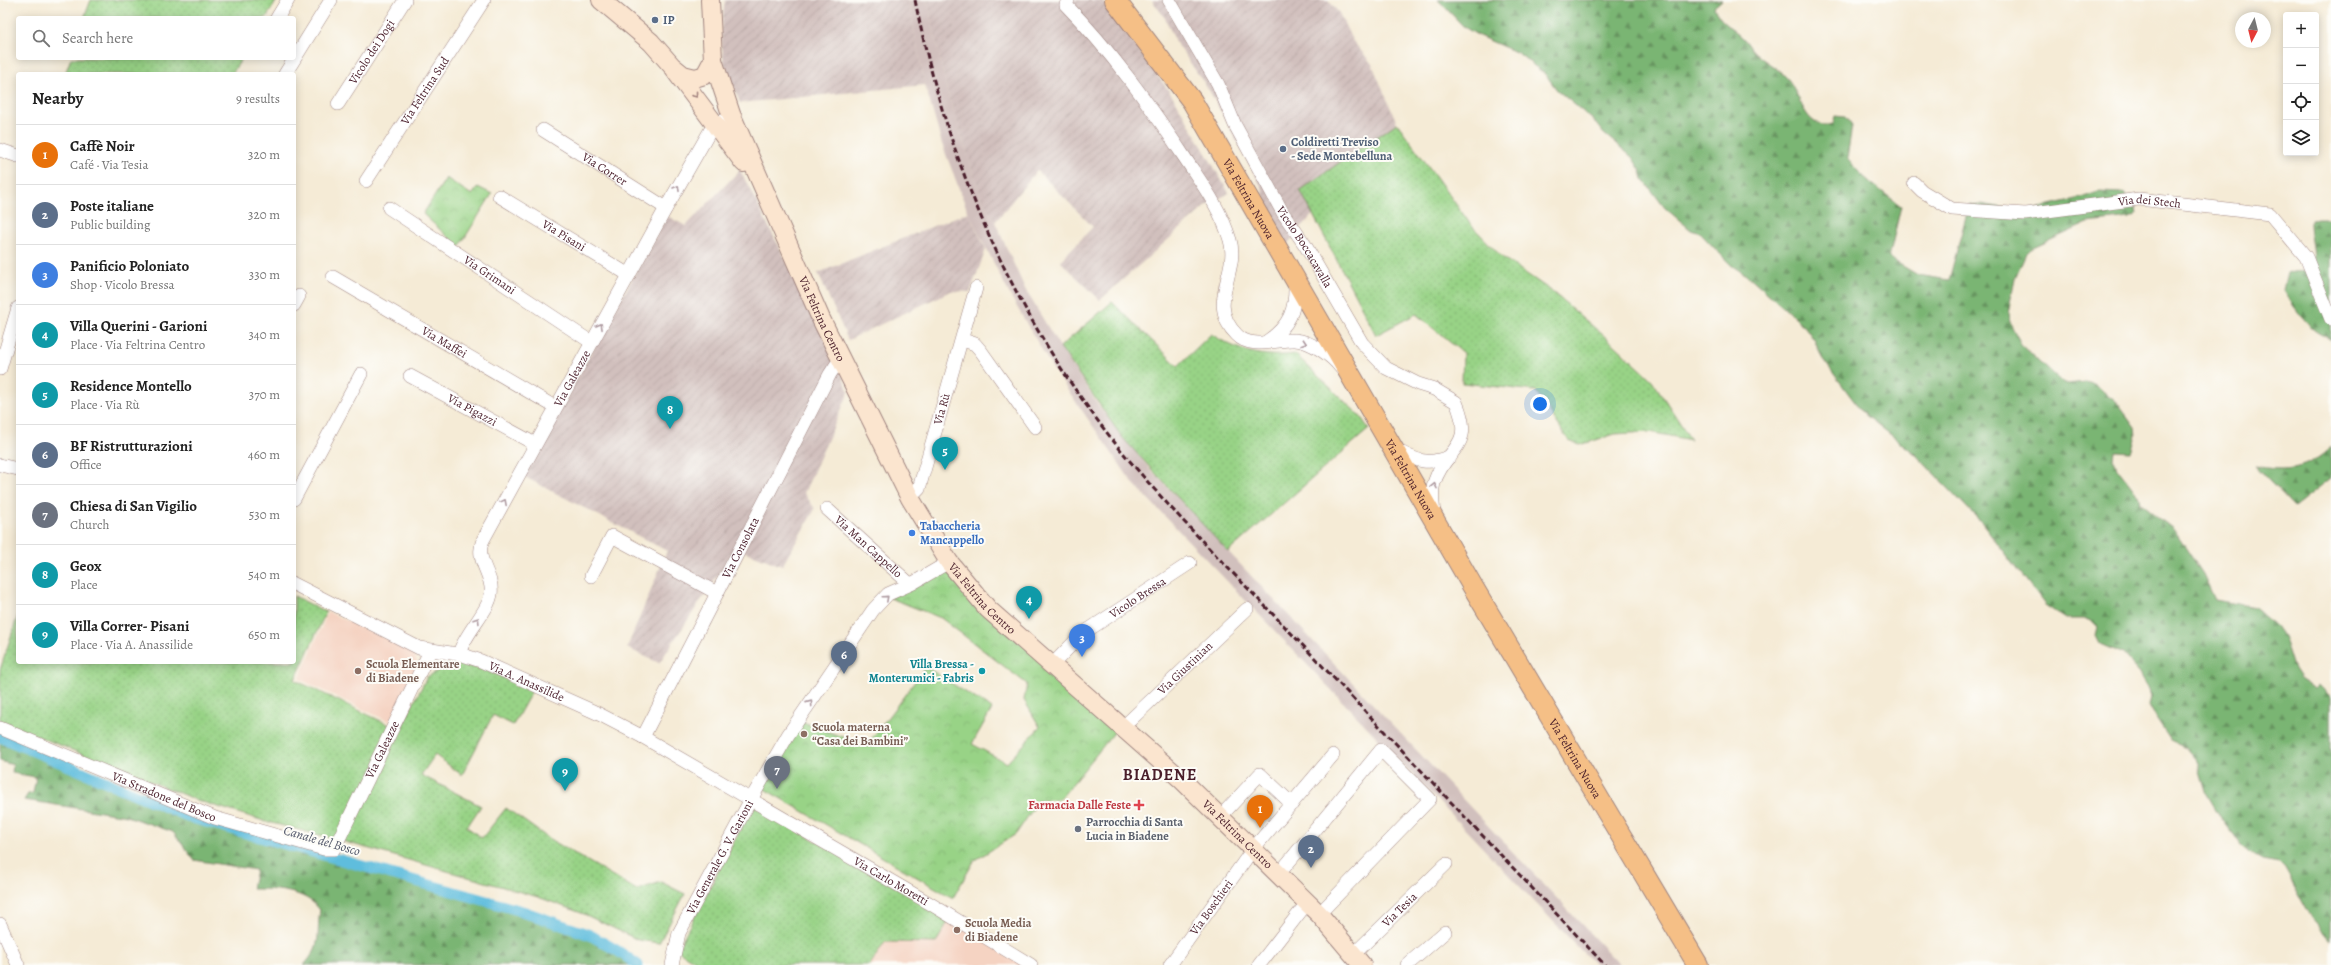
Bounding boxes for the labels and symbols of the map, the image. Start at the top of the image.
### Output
place label: IP [663,12,674,28]
north arrow [2235,12,2271,48]
marker: IP [650,15,660,25]
street label: Vicolo dei Dogi [344,16,398,88]
street label: Via Feltrina Sud [396,53,453,128]
one-way arrow [690,91,697,98]
place label: Coldiretti Treviso - Sede Montebelluna [1291,134,1393,164]
marker: Coldiretti Treviso - Sede Montebelluna [1278,144,1288,154]
street label: Via Correr [578,148,631,190]
street label: Via Feltrina Nuova [1219,155,1278,242]
one-way arrow [673,185,680,192]
street label: Via dei Stech [2116,191,2182,212]
street label: Vicolo Boccacavalla [1272,202,1336,291]
street label: Via Pisani [538,216,589,255]
street label: Via Grimani [460,251,519,298]
street label: Via Feltrina Centro [795,273,849,364]
street label: Via Maffei [418,322,470,362]
one-way arrow [595,323,603,330]
one-way arrow [1301,338,1308,347]
street label: Via Galeazze [550,347,594,410]
street label: Via Pigazzi [444,390,500,430]
street label: Via Rù [929,391,954,427]
your location [1530,394,1550,414]
pin: 8 [657,396,683,429]
street label: Via Feltrina Nuova [1381,435,1440,523]
pin: 5 [932,437,958,470]
one-way arrow [1430,483,1438,489]
one-way arrow [499,498,507,506]
street label: Via Man Cappello [831,511,906,581]
street label: Via Consolata [718,514,763,582]
place label: Tabaccheria Mancappello [920,518,984,548]
marker: Tabaccheria Mancappello [907,528,917,538]
street label: Via Feltrina Centro [944,559,1019,638]
street label: Vicolo Bressa [1105,573,1169,622]
pin: 4 [1016,586,1042,619]
one-way arrow [881,595,888,602]
one-way arrow [472,617,480,624]
pin: 3 [1069,624,1095,657]
street label: Via Giustinian [1153,638,1216,699]
pin: 6 [831,641,857,674]
place label: Scuola Elementare di Biadene [366,656,460,686]
place label: Villa Bressa - Monterumici - Fabris [869,656,974,686]
street label: Via A. Anassilide [485,657,567,705]
marker: Scuola Elementare di Biadene [353,666,363,676]
marker: Villa Bressa - Monterumici - Fabris [977,666,987,676]
one-way arrow [805,700,813,707]
street label: Via Feltrina Nuova [1545,715,1605,802]
street label: Via Galeazze [361,718,403,782]
place label: Scuola materna “Casa dei Bambini” [812,719,909,749]
marker: Scuola materna “Casa dei Bambini” [799,729,809,739]
pin: 7 [764,756,790,789]
pin: 9 [552,758,578,791]
district label: BIADENE [1123,764,1197,786]
street label: Via Stradone del Bosco [109,767,219,826]
pin: 1 [1247,795,1273,828]
street label: Via Feltrina Centro [1198,796,1276,872]
street label: Via Generale G. V. Garioni [682,797,757,918]
place label: Farmacia Dalle Feste [1028,797,1131,813]
marker: Farmacia Dalle Feste [1134,800,1144,810]
place label: Parrocchia di Santa Lucia in Biadene [1086,814,1183,844]
water label: Canale del Bosco [282,821,362,860]
marker: Parrocchia di Santa Lucia in Biadene [1073,824,1083,834]
pin: 2 [1298,835,1324,868]
street label: Via Carlo Moretti [850,852,932,909]
street label: Via Boschieri [1185,876,1237,939]
street label: Via Tesia [1378,888,1421,931]
place label: Scuola Media di Biadene [965,915,1032,945]
marker: Scuola Media di Biadene [952,925,962,935]

